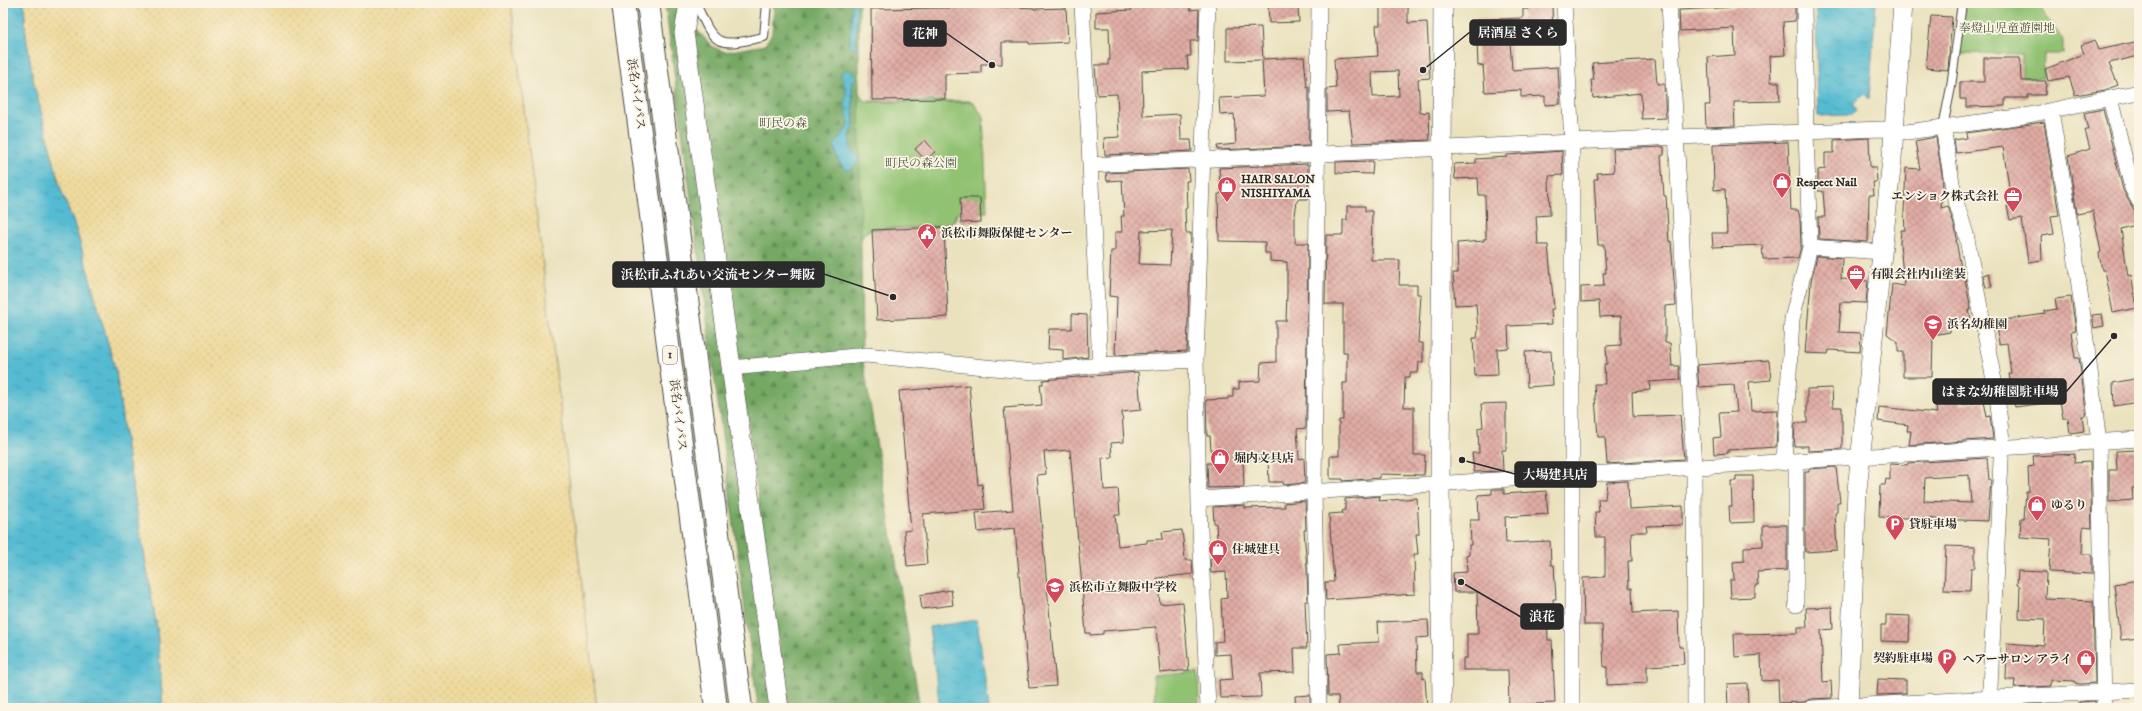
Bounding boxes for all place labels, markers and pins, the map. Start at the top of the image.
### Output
callout: 居酒屋 さくら [1470,20,1566,45]
callout: 花神 [904,21,946,46]
shop icon: Respect Nail [1771,171,1793,199]
place label: HAIR SALON NISHIYAMA [1241,172,1315,201]
shop icon: HAIR SALON NISHIYAMA [1216,175,1238,203]
place label: Respect Nail [1796,175,1857,190]
office icon: エンショク株式会社 [2002,185,2024,213]
place label: エンショク株式会社 [1892,189,1999,204]
public building icon: 浜松市舞阪保健センター [916,222,938,250]
place label: 浜松市舞阪保健センター [941,226,1073,241]
callout: 浜松市ふれあい交流センター舞阪 [613,262,824,287]
office icon: 有限会社内山塗装 [1845,263,1867,291]
place label: 有限会社内山塗装 [1870,267,1966,282]
school or university icon: 浜名幼稚園 [1922,313,1944,341]
place label: 浜名幼稚園 [1947,317,2007,332]
callout: はまな幼稚園駐車場 [1933,379,2066,404]
shop icon: 堀内文具店 [1209,447,1231,475]
place label: 堀内文具店 [1234,451,1294,466]
callout: 大場建具店 [1515,462,1596,487]
shop icon: ゆるり [2026,494,2048,522]
place label: ゆるり [2051,498,2087,513]
parking icon: 貸駐車場 [1884,513,1906,541]
place label: 貸駐車場 [1909,517,1957,532]
shop icon: 住城建具 [1207,538,1229,566]
place label: 住城建具 [1232,542,1280,557]
school or university icon: 浜松市立舞阪中学校 [1044,576,1066,604]
place label: 浜松市立舞阪中学校 [1069,580,1177,595]
callout: 浪花 [1521,604,1563,629]
parking icon: 契約駐車場 [1936,647,1958,675]
shop icon: ヘアーサロン アライ [2075,648,2097,676]
place label: 契約駐車場 [1873,651,1933,666]
place label: ヘアーサロン アライ [1963,652,2072,667]

